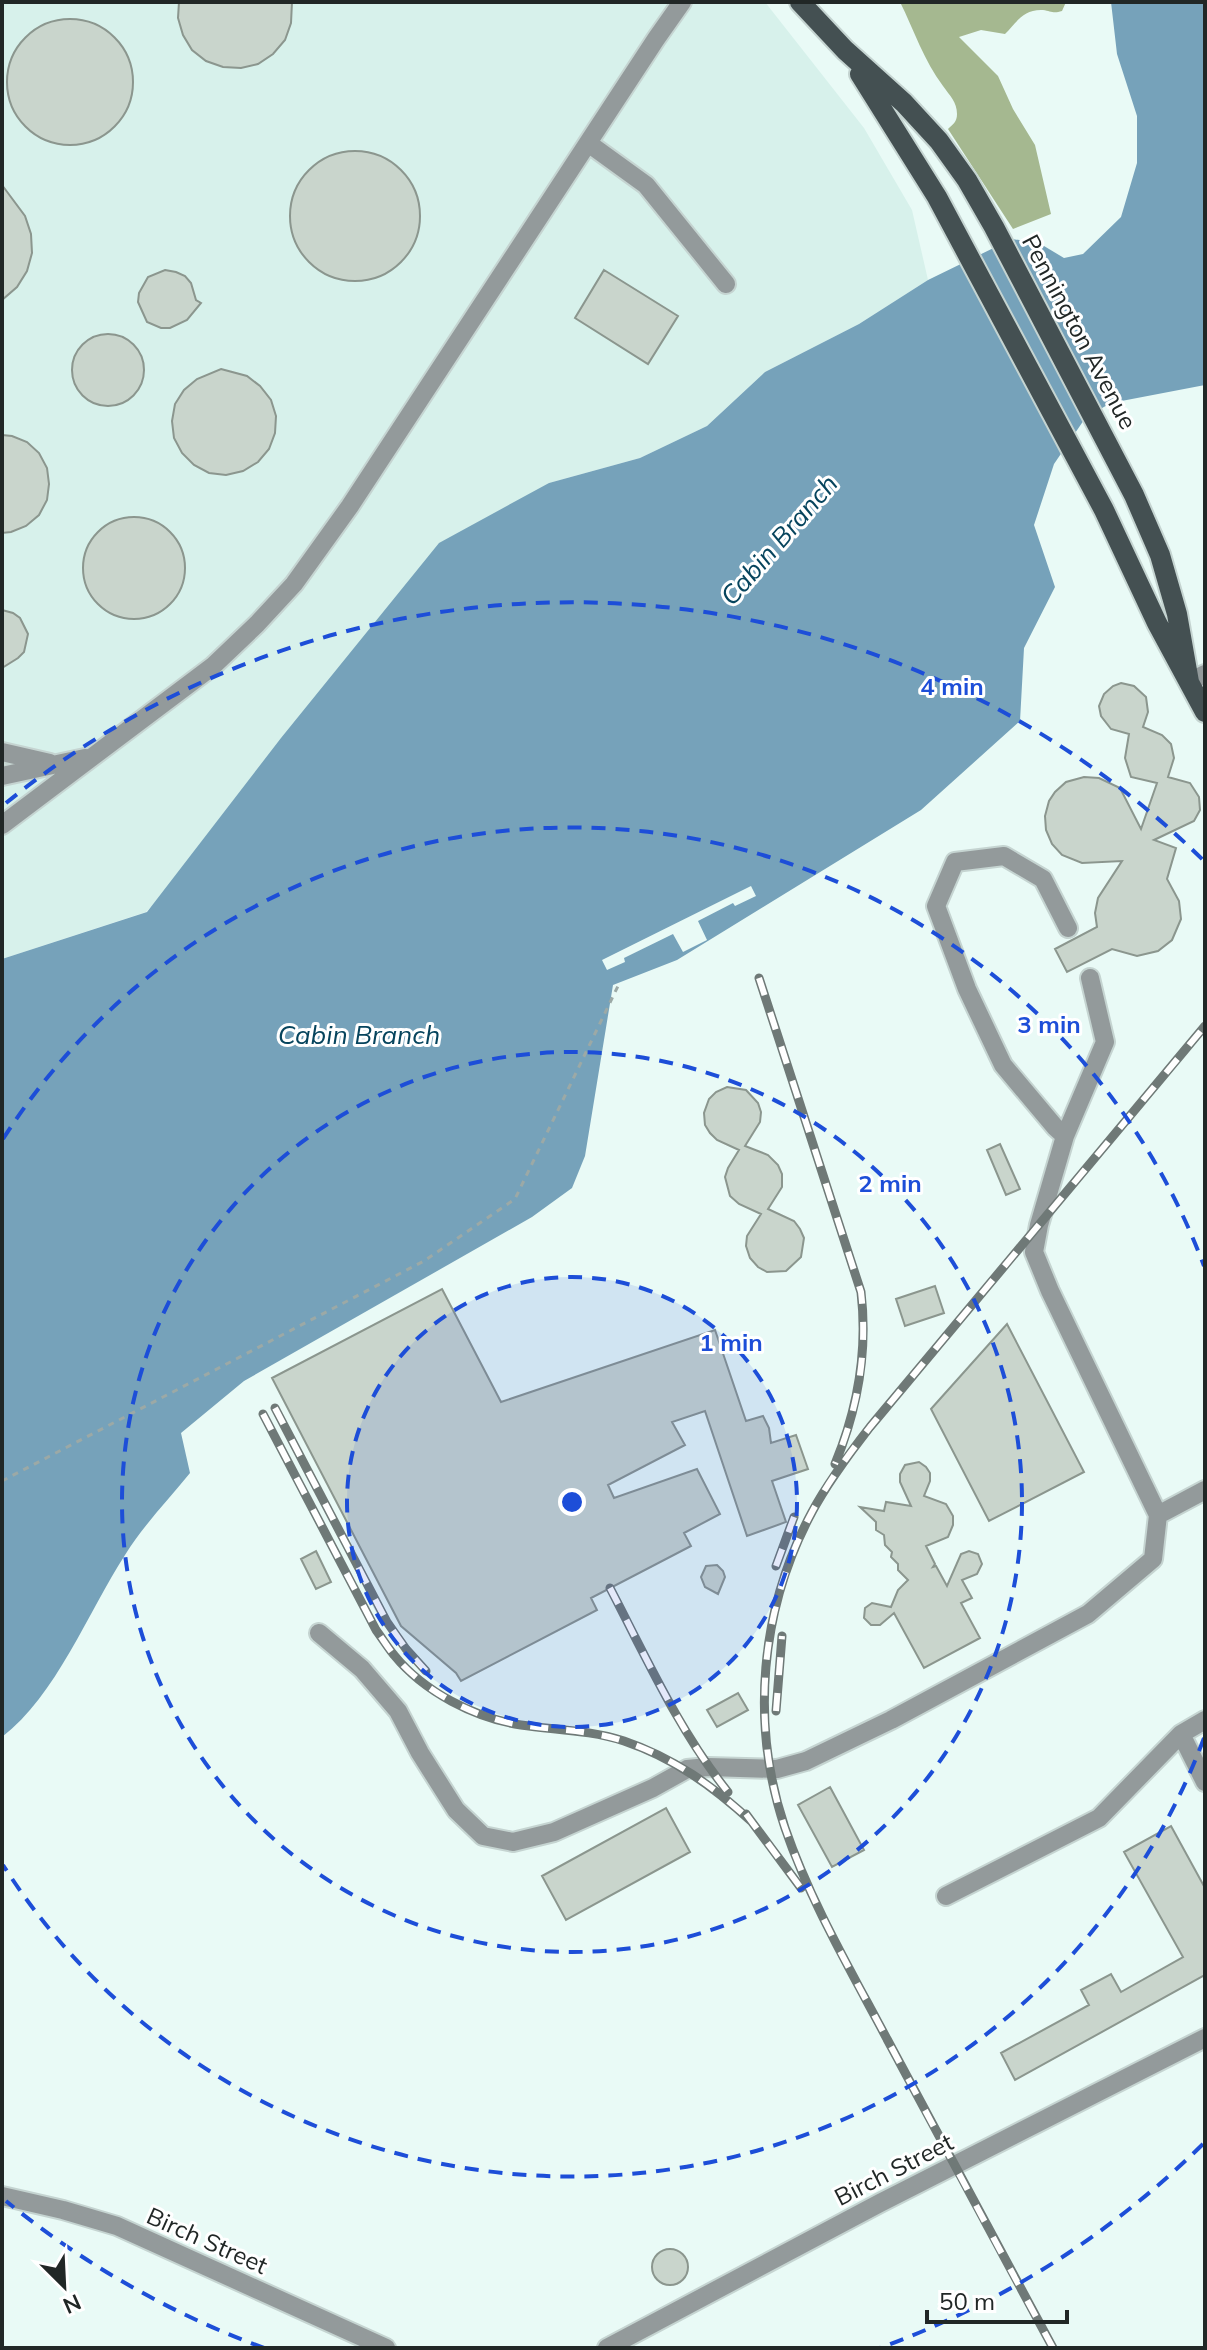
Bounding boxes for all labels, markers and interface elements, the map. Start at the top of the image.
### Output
street label: Pennington Avenue [1016,229,1144,434]
water label: Cabin Branch [713,467,844,612]
text: 4 min [920,671,984,701]
text: 3 min [1017,1009,1081,1039]
water label: Cabin Branch [278,1018,440,1051]
text: 2 min [858,1168,922,1198]
text: 1 min [699,1327,763,1357]
centre of rings [558,1488,586,1516]
street label: Birch Street [829,2126,958,2212]
street label: Birch Street [142,2200,273,2280]
north arrow [24,2246,104,2326]
scale bar [927,2274,1067,2324]
text: 50 m [939,2286,995,2316]
text: N [59,2288,85,2320]

